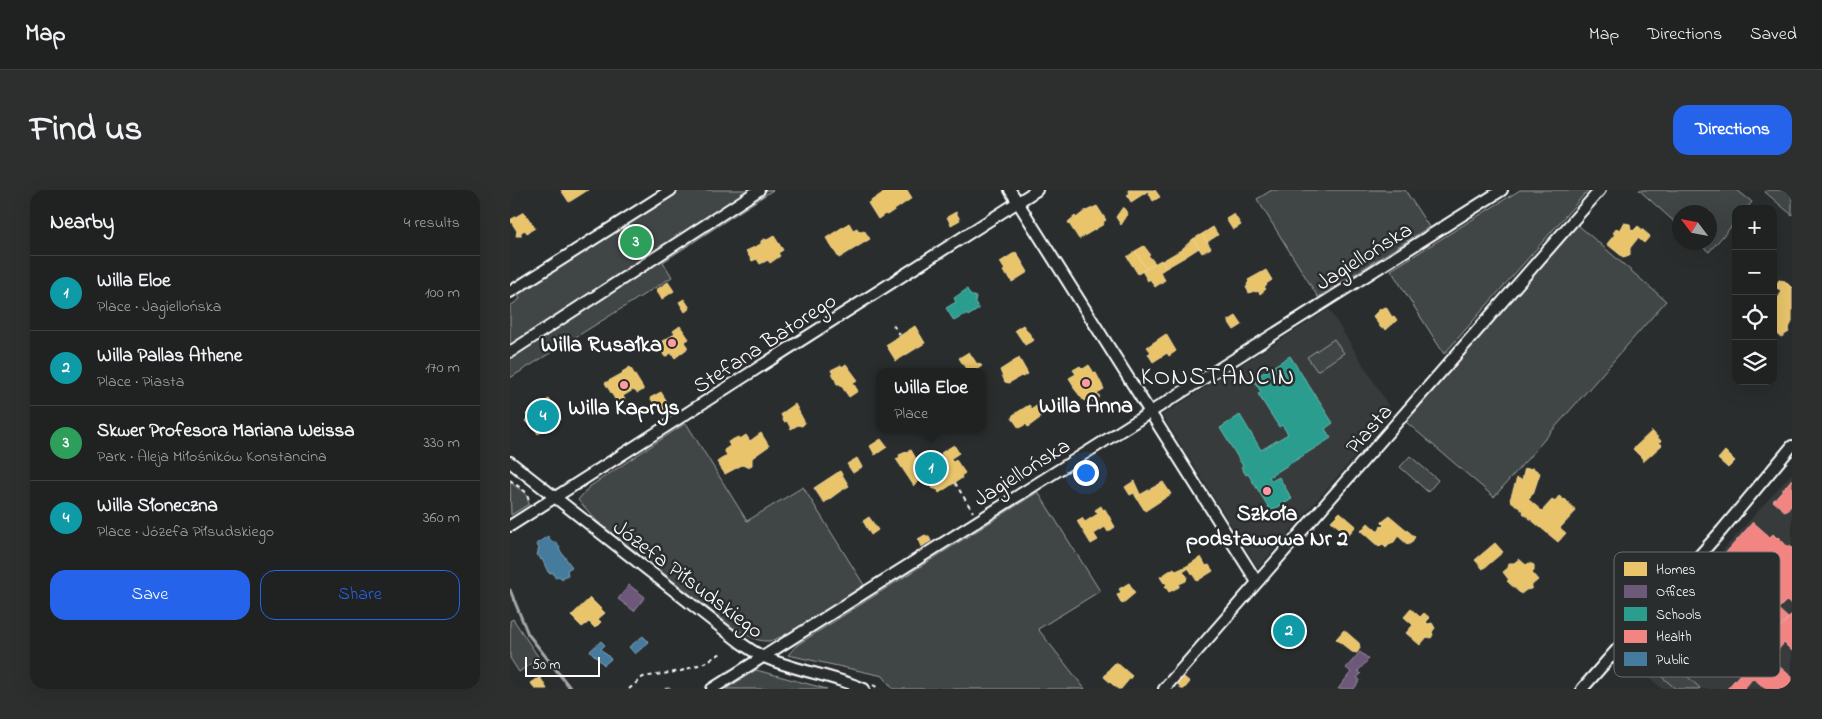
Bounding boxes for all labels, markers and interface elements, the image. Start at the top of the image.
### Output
text: Map [25,17,66,52]
text: Map [1589,22,1619,48]
text: Directions [1647,22,1722,48]
text: Saved [1750,22,1797,48]
text: Find us [30,105,142,156]
button: Directions [1673,105,1792,155]
north arrow [1672,205,1717,250]
map controls [1732,205,1777,385]
button: + [1732,205,1777,250]
text: Nearby [50,208,114,238]
text: 4 results [404,211,460,235]
street label: Jagiellońska [1310,215,1420,301]
pin: 3 [620,223,652,261]
button: − [1732,250,1777,295]
text: Willa Eloe [97,268,171,295]
text: 1 [63,281,69,305]
text: 100 m [425,281,460,305]
street label: Stefana Batorego [688,286,844,404]
text: Place · Jagiellońska [97,295,221,319]
button: locate [1732,295,1777,340]
place label: Willa Rusałka [541,330,662,362]
marker: Willa Rusałka [666,337,678,349]
button: layers [1732,340,1777,385]
text: Willa Pallas Athene [97,343,242,370]
text: 2 [62,356,70,380]
text: 170 m [425,356,460,380]
district label: KONSTANCIN [1141,360,1295,396]
popup [876,368,986,433]
text: Place · Piasta [97,370,184,394]
text: Willa Eloe [894,375,968,402]
marker: Willa Anna [1080,377,1092,389]
marker: Willa Kaprys [618,379,630,391]
place label: Willa Anna [1039,391,1133,423]
place label: Willa Kaprys [568,393,680,426]
pin: 4 [527,397,559,435]
street label: Piasta [1339,398,1401,462]
text: Place [894,402,928,426]
text: Skwer Profesora Mariana Weissa [97,418,355,445]
text: 3 [63,431,69,455]
text: 330 m [423,431,460,455]
street label: Jagiellońska [968,431,1078,517]
text: Park · Aleja Miłośników Konstancina [97,445,327,469]
pin: 1 [915,449,947,487]
your location [1073,460,1099,486]
marker: Szkoła podstawowa Nr 2 [1261,485,1273,497]
text: Willa Słoneczna [97,493,218,520]
place label: Szkoła podstawowa Nr 2 [1186,499,1348,556]
text: 4 [63,506,69,530]
text: 360 m [423,506,460,530]
street label: Józefa Piłsudskiego [605,513,769,649]
text: Place · Józefa Piłsudskiego [97,520,274,544]
legend [1614,552,1780,677]
text: Homes [1656,560,1696,581]
button: Save [50,570,250,620]
button: Share [260,570,460,620]
text: Offices [1656,582,1696,603]
text: Schools [1656,605,1701,626]
pin: 2 [1273,612,1305,650]
text: Health [1656,627,1692,648]
text: Public [1656,650,1690,671]
scale bar [525,654,600,677]
text: 50 m [532,655,560,676]

